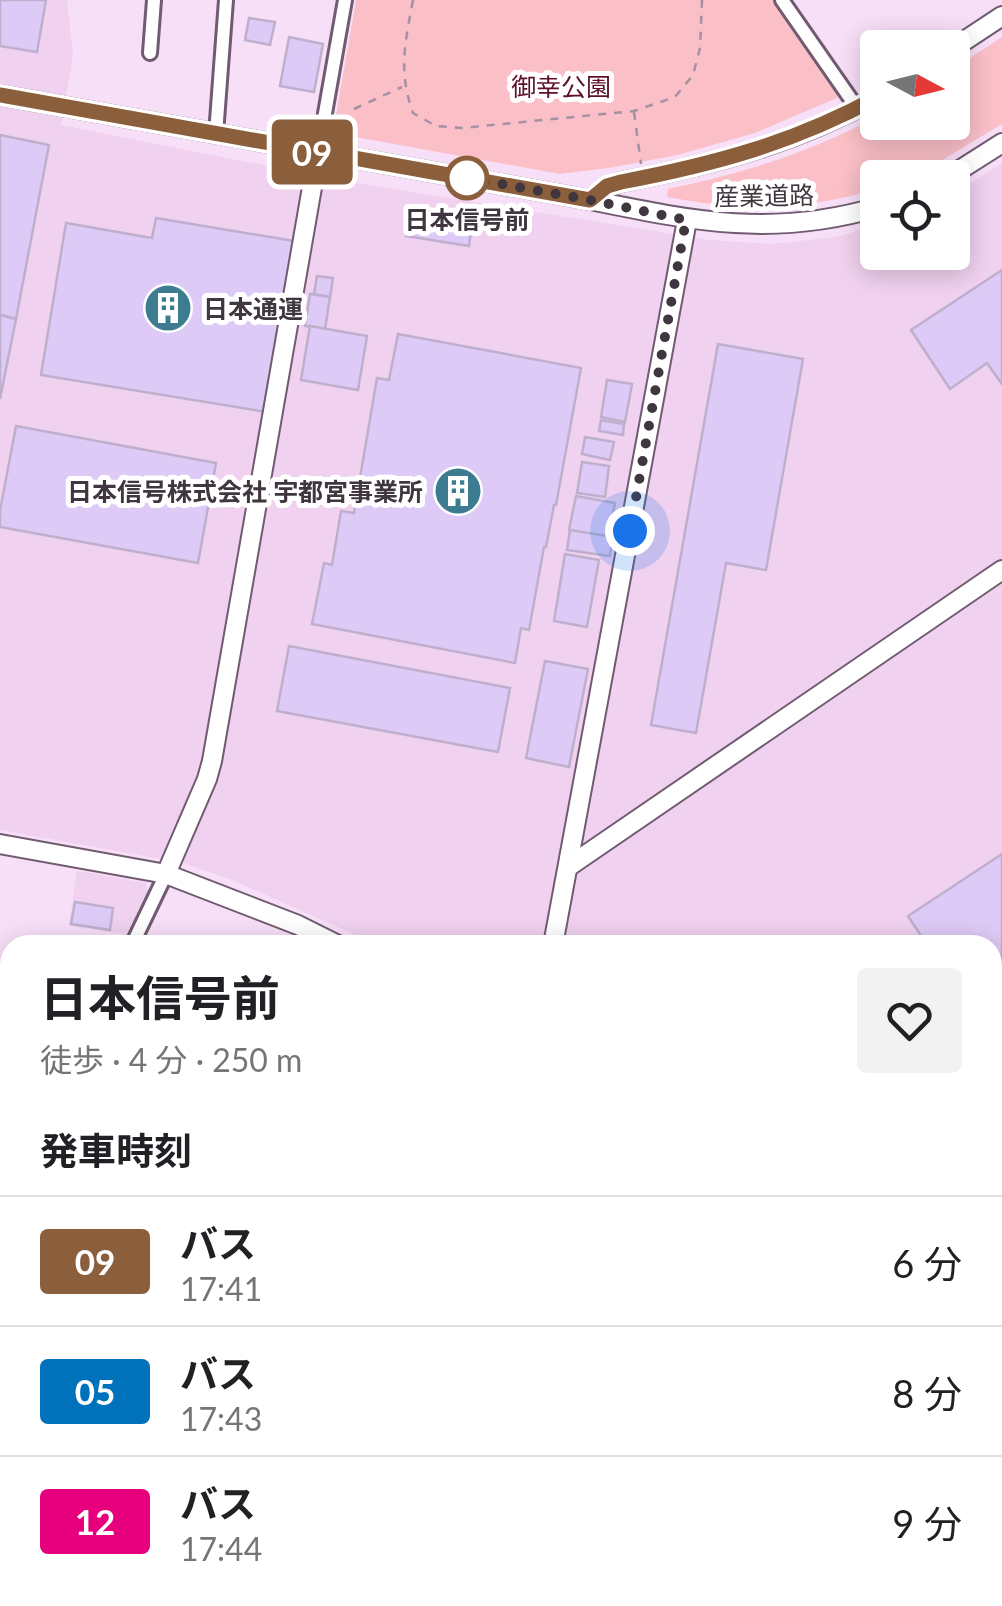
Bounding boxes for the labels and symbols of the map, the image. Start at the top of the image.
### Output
north arrow [860,30,970,140]
park label: 御幸公園 [511,71,611,101]
line badge: 09 [267,120,357,184]
marker: 日本信号前 [446,157,488,199]
street label: 産業道路 [714,179,814,211]
place label: 日本信号前 [404,204,530,234]
building icon: 日本通運 [142,282,194,334]
place label: 日本通運 [203,293,303,323]
building icon: 日本信号株式会社 宇都宮事業所 [432,465,484,517]
place label: 日本信号株式会社 宇都宮事業所 [67,476,423,506]
your location [605,506,655,556]

